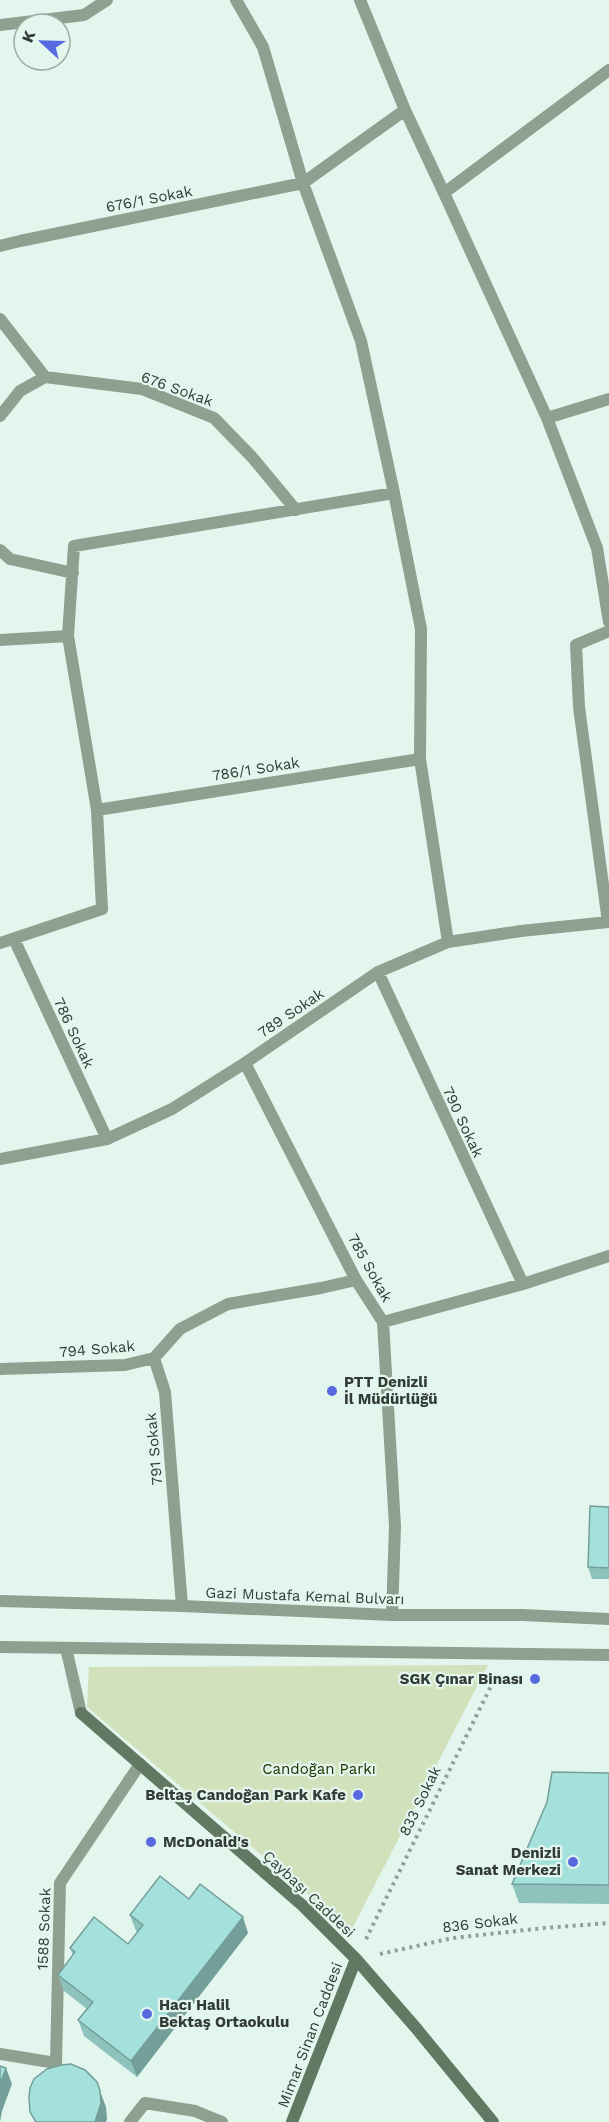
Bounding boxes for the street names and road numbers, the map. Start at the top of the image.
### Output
street label: 676/1 Sokak [104,182,194,216]
street label: 676 Sokak [139,368,216,410]
street label: 786/1 Sokak [211,753,301,785]
street label: 789 Sokak [255,984,328,1042]
street label: 786 Sokak [50,995,98,1071]
street label: 790 Sokak [439,1084,487,1161]
street label: 785 Sokak [344,1231,396,1306]
street label: 794 Sokak [58,1337,136,1361]
street label: 791 Sokak [142,1412,166,1486]
street label: Gazi Mustafa Kemal Bulvarı [205,1584,405,1608]
street label: 833 Sokak [395,1763,445,1839]
street label: Çaybaşı Caddesi [259,1847,359,1941]
street label: 1588 Sokak [34,1887,54,1970]
street label: 836 Sokak [441,1909,519,1937]
street label: Mimar Sinan Caddesi [274,1960,346,2110]

